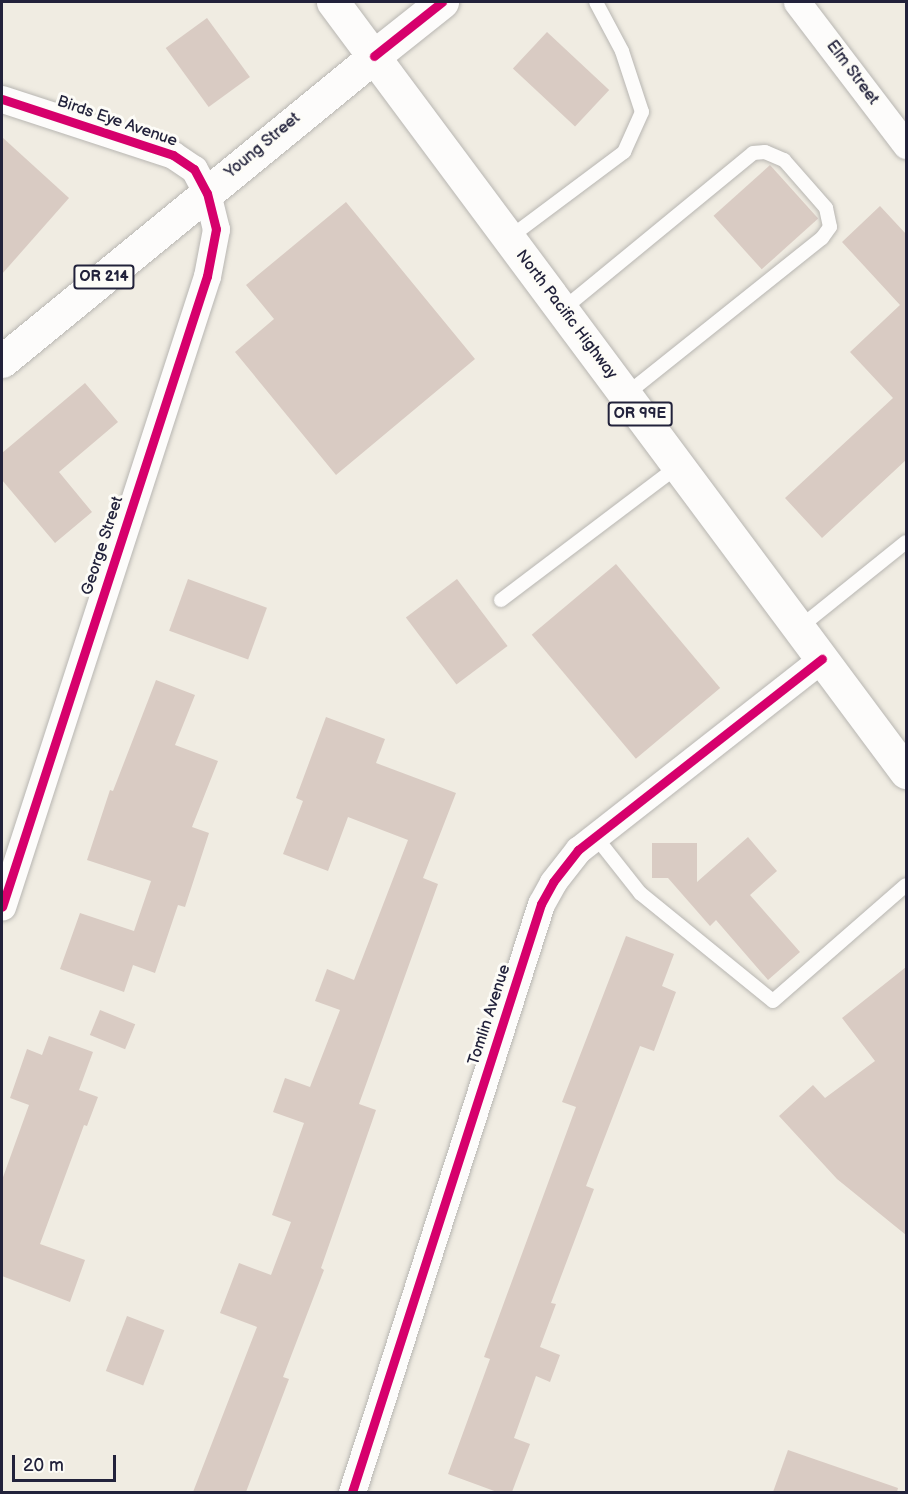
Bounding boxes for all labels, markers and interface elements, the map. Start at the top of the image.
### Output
street label: Elm Street [822,37,882,109]
street label: Birds Eye Avenue [54,92,180,152]
street label: Young Street [221,109,305,183]
street label: North Pacific Highway [511,247,621,383]
road number: OR 214 [72,265,136,289]
road number: OR 99E [607,402,673,426]
street label: George Street [78,494,128,598]
street label: Tomlin Avenue [465,962,515,1068]
scale bar [15,1443,118,1481]
text: 20 m [23,1455,64,1476]

